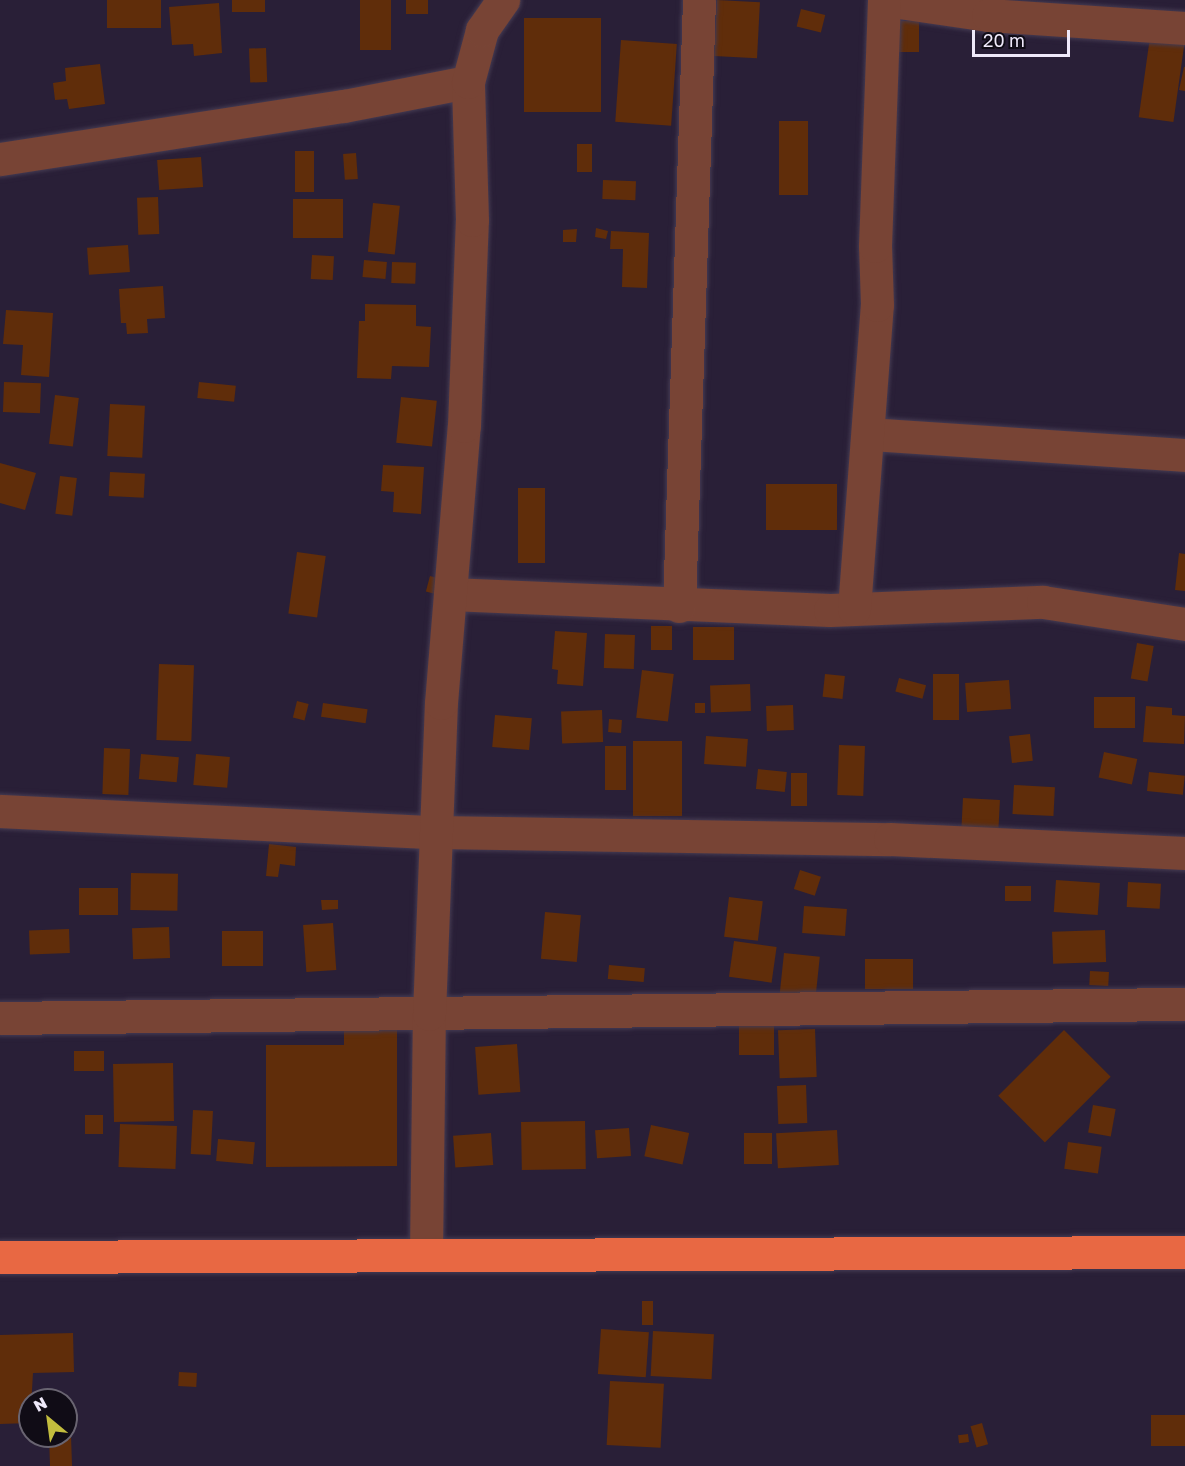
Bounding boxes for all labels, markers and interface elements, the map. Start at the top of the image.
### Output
scale bar [975,18,1072,56]
text: 20 m [983,29,1025,51]
north arrow [18,1388,78,1448]
text: N [30,1392,50,1416]

